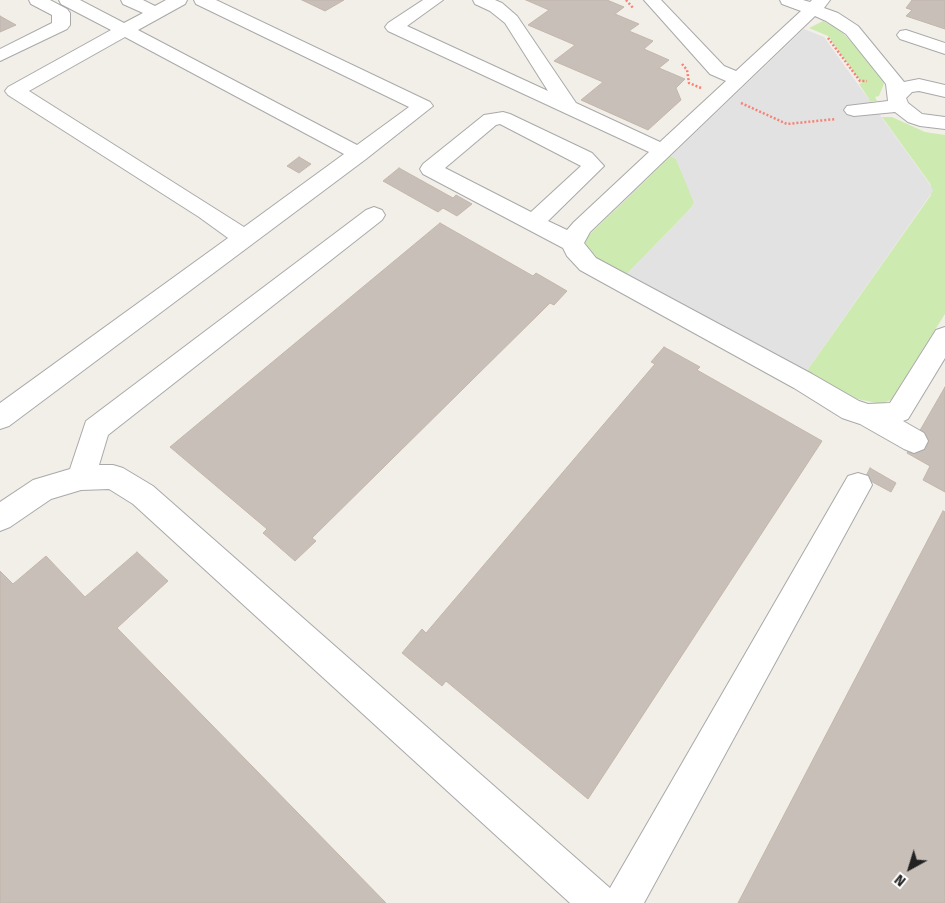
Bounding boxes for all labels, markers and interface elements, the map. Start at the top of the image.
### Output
north arrow [885,843,935,893]
text: N [891,871,909,890]

